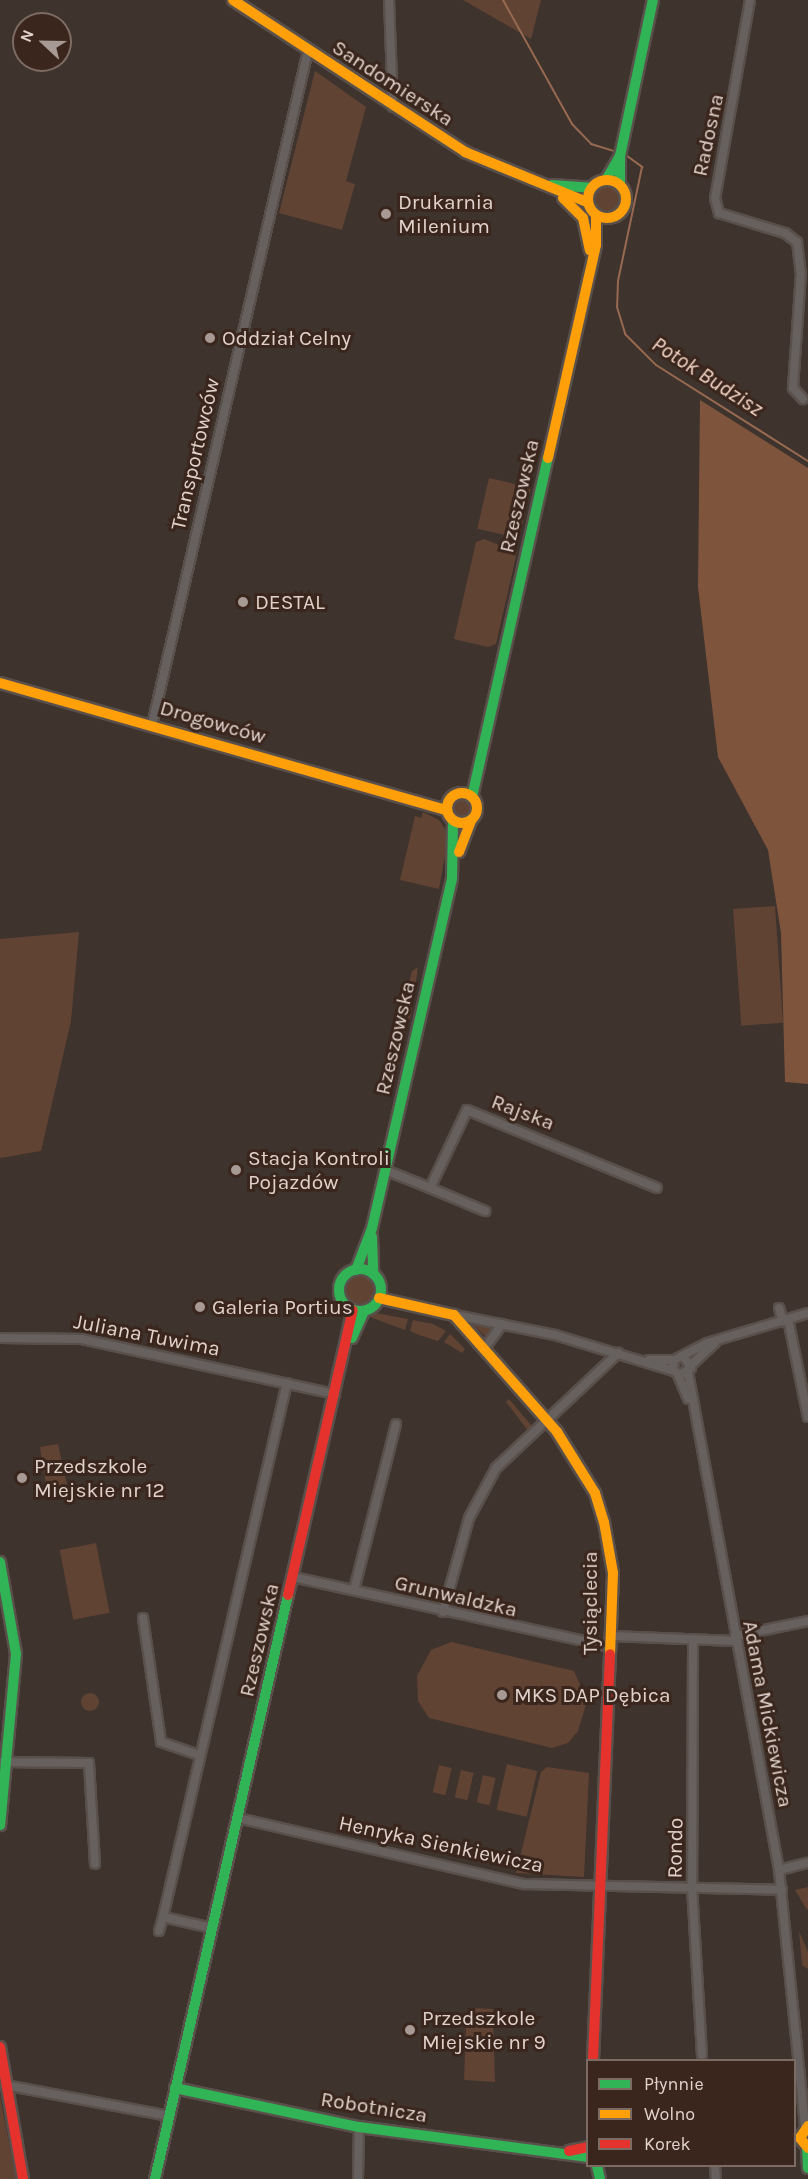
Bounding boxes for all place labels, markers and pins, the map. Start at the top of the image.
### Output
place label: Drukarnia Milenium [398,189,494,239]
marker: Drukarnia Milenium [379,207,393,221]
place label: Oddział Celny [222,325,351,351]
marker: Oddział Celny [203,331,217,345]
place label: DESTAL [255,589,325,615]
marker: DESTAL [236,595,250,609]
place label: Stacja Kontroli Pojazdów [248,1145,390,1195]
marker: Stacja Kontroli Pojazdów [229,1163,243,1177]
place label: Galeria Portius [212,1294,353,1320]
marker: Galeria Portius [193,1300,207,1314]
place label: Przedszkole Miejskie nr 12 [34,1453,165,1503]
marker: Przedszkole Miejskie nr 12 [15,1471,29,1485]
place label: MKS DAP Dębica [514,1682,671,1708]
marker: MKS DAP Dębica [495,1688,509,1702]
place label: Przedszkole Miejskie nr 9 [422,2005,546,2055]
marker: Przedszkole Miejskie nr 9 [403,2023,417,2037]

